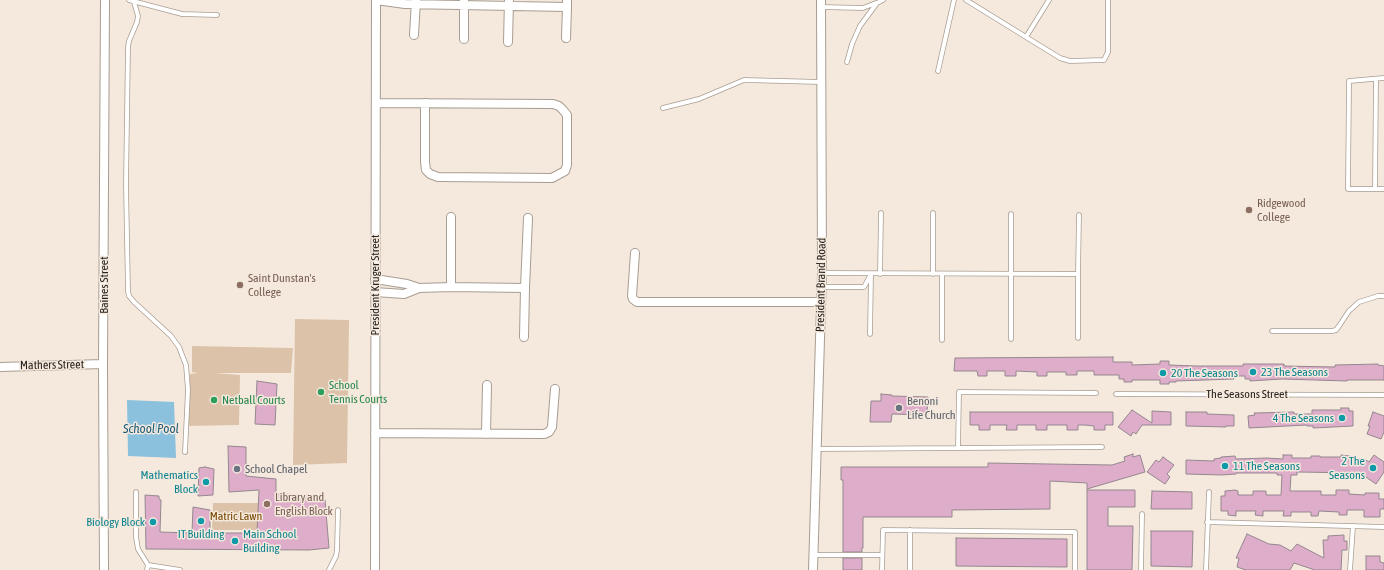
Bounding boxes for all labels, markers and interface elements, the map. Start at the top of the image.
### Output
place label: Ridgewood College [1257,196,1306,224]
marker: Ridgewood College [1244,205,1254,215]
street label: President Kruger Street [368,234,382,336]
street label: President Brand Road [813,238,829,332]
street label: Baines Street [97,256,111,314]
place label: Saint Dunstan's College [248,271,316,299]
marker: Saint Dunstan's College [235,280,245,290]
street label: Mathers Street [20,357,84,373]
place label: 23 The Seasons [1261,365,1328,379]
place label: 20 The Seasons [1171,366,1238,380]
marker: 23 The Seasons [1248,367,1258,377]
marker: 20 The Seasons [1158,368,1168,378]
place label: School Tennis Courts [329,378,387,406]
marker: School Tennis Courts [316,387,326,397]
street label: The Seasons Street [1206,387,1288,401]
place label: Netball Courts [222,393,285,407]
place label: Benoni Life Church [907,394,956,422]
marker: Netball Courts [209,395,219,405]
marker: Benoni Life Church [894,403,904,413]
place label: 4 The Seasons [1273,411,1334,425]
marker: 4 The Seasons [1337,413,1347,423]
water label: School Pool [123,421,179,437]
place label: 2 The Seasons [1329,454,1365,482]
place label: 11 The Seasons [1233,459,1300,473]
marker: 11 The Seasons [1220,461,1230,471]
place label: School Chapel [245,462,308,476]
marker: 2 The Seasons [1368,463,1378,473]
marker: School Chapel [232,464,242,474]
place label: Mathematics Block [141,468,198,496]
marker: Mathematics Block [201,477,211,487]
place label: Library and English Block [275,490,333,518]
marker: Library and English Block [262,499,272,509]
park label: Matric Lawn [210,509,262,523]
place label: Biology Block [86,515,145,529]
marker: IT Building [196,516,206,526]
marker: Biology Block [148,517,158,527]
place label: IT Building [178,527,224,541]
place label: Main School Building [243,527,297,555]
marker: Main School Building [230,536,240,546]

